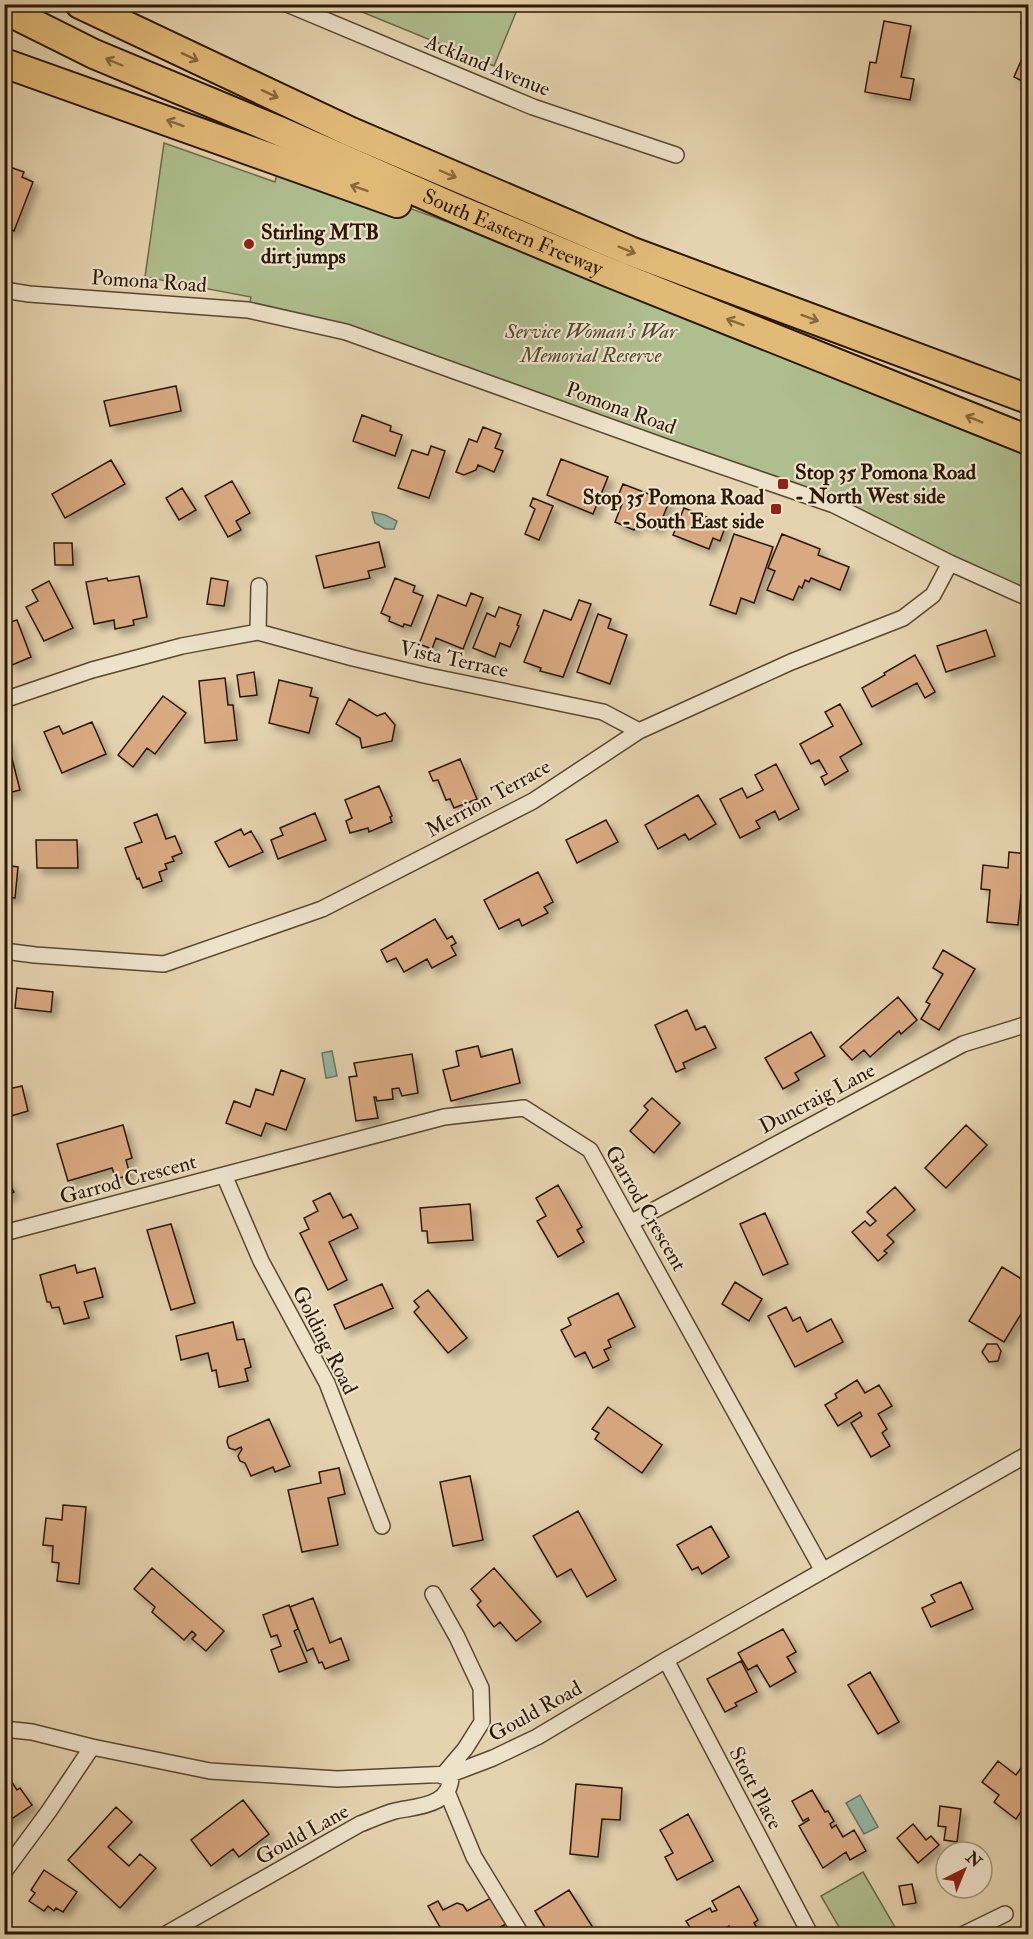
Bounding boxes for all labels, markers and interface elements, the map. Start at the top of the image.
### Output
street label: Ackland Avenue [421,28,554,103]
one-way arrow [180,51,198,63]
one-way arrow [106,56,124,67]
one-way arrow [260,89,278,101]
one-way arrow [166,117,185,128]
one-way arrow [438,169,456,180]
one-way arrow [350,182,368,193]
street label: South Eastern Freeway [419,183,608,283]
place label: Stirling MTB dirt jumps [261,219,379,270]
marker: Stirling MTB dirt jumps [242,237,256,251]
one-way arrow [618,245,636,256]
street label: Pomona Road [90,264,208,299]
one-way arrow [800,313,819,324]
one-way arrow [726,316,745,327]
park label: Service Woman's War Memorial Reserve [504,318,678,369]
street label: Pomona Road [562,376,681,441]
one-way arrow [965,413,984,424]
place label: Stop 35 Pomona Road - North West side [795,459,977,510]
marker: Stop 35 Pomona Road - North West side [776,477,790,491]
place label: Stop 35 Pomona Road - South East side [583,484,765,535]
marker: Stop 35 Pomona Road - South East side [769,502,783,516]
street label: Vista Terrace [397,635,511,684]
street label: Merrion Terrace [421,753,556,844]
street label: Duncraig Lane [755,1056,880,1140]
street label: Garrod Crescent [599,1141,692,1276]
street label: Garrod Crescent [57,1148,200,1211]
street label: Golding Road [286,1281,364,1400]
street label: Gould Road [484,1674,587,1748]
street label: Stott Place [722,1742,789,1835]
street label: Gould Lane [251,1798,354,1871]
north arrow [934,1840,994,1900]
text: N [961,1847,986,1872]

